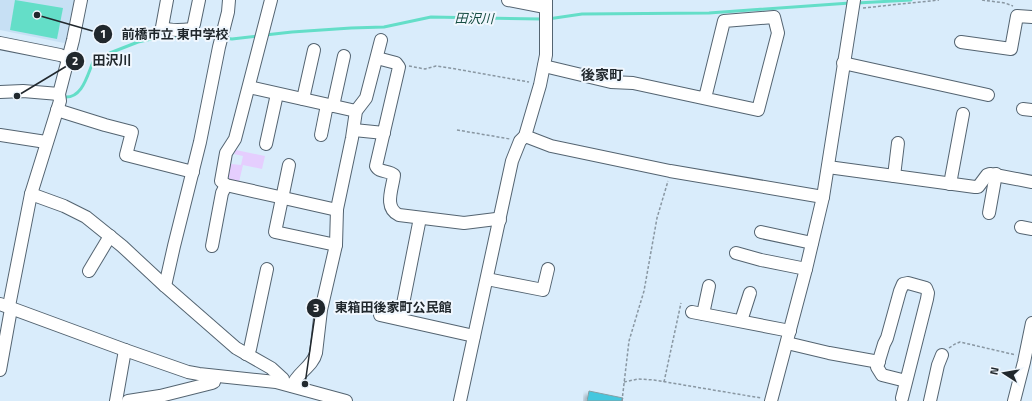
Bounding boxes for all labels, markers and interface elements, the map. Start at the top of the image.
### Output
water label: 田沢川 [454,8,496,28]
callout: 前橋市立 東中学校 [93,22,236,47]
text: 1 [100,24,106,43]
text: 前橋市立 東中学校 [122,24,228,44]
callout: 田沢川 [65,48,140,73]
text: 田沢川 [92,50,132,70]
text: 2 [72,51,78,70]
district label: 後家町 [581,64,623,85]
callout: 東箱田後家町公民館 [306,295,459,320]
text: 東箱田後家町公民館 [334,297,452,317]
text: 3 [313,298,319,317]
north arrow [984,353,1024,393]
text: N [986,366,1003,376]

